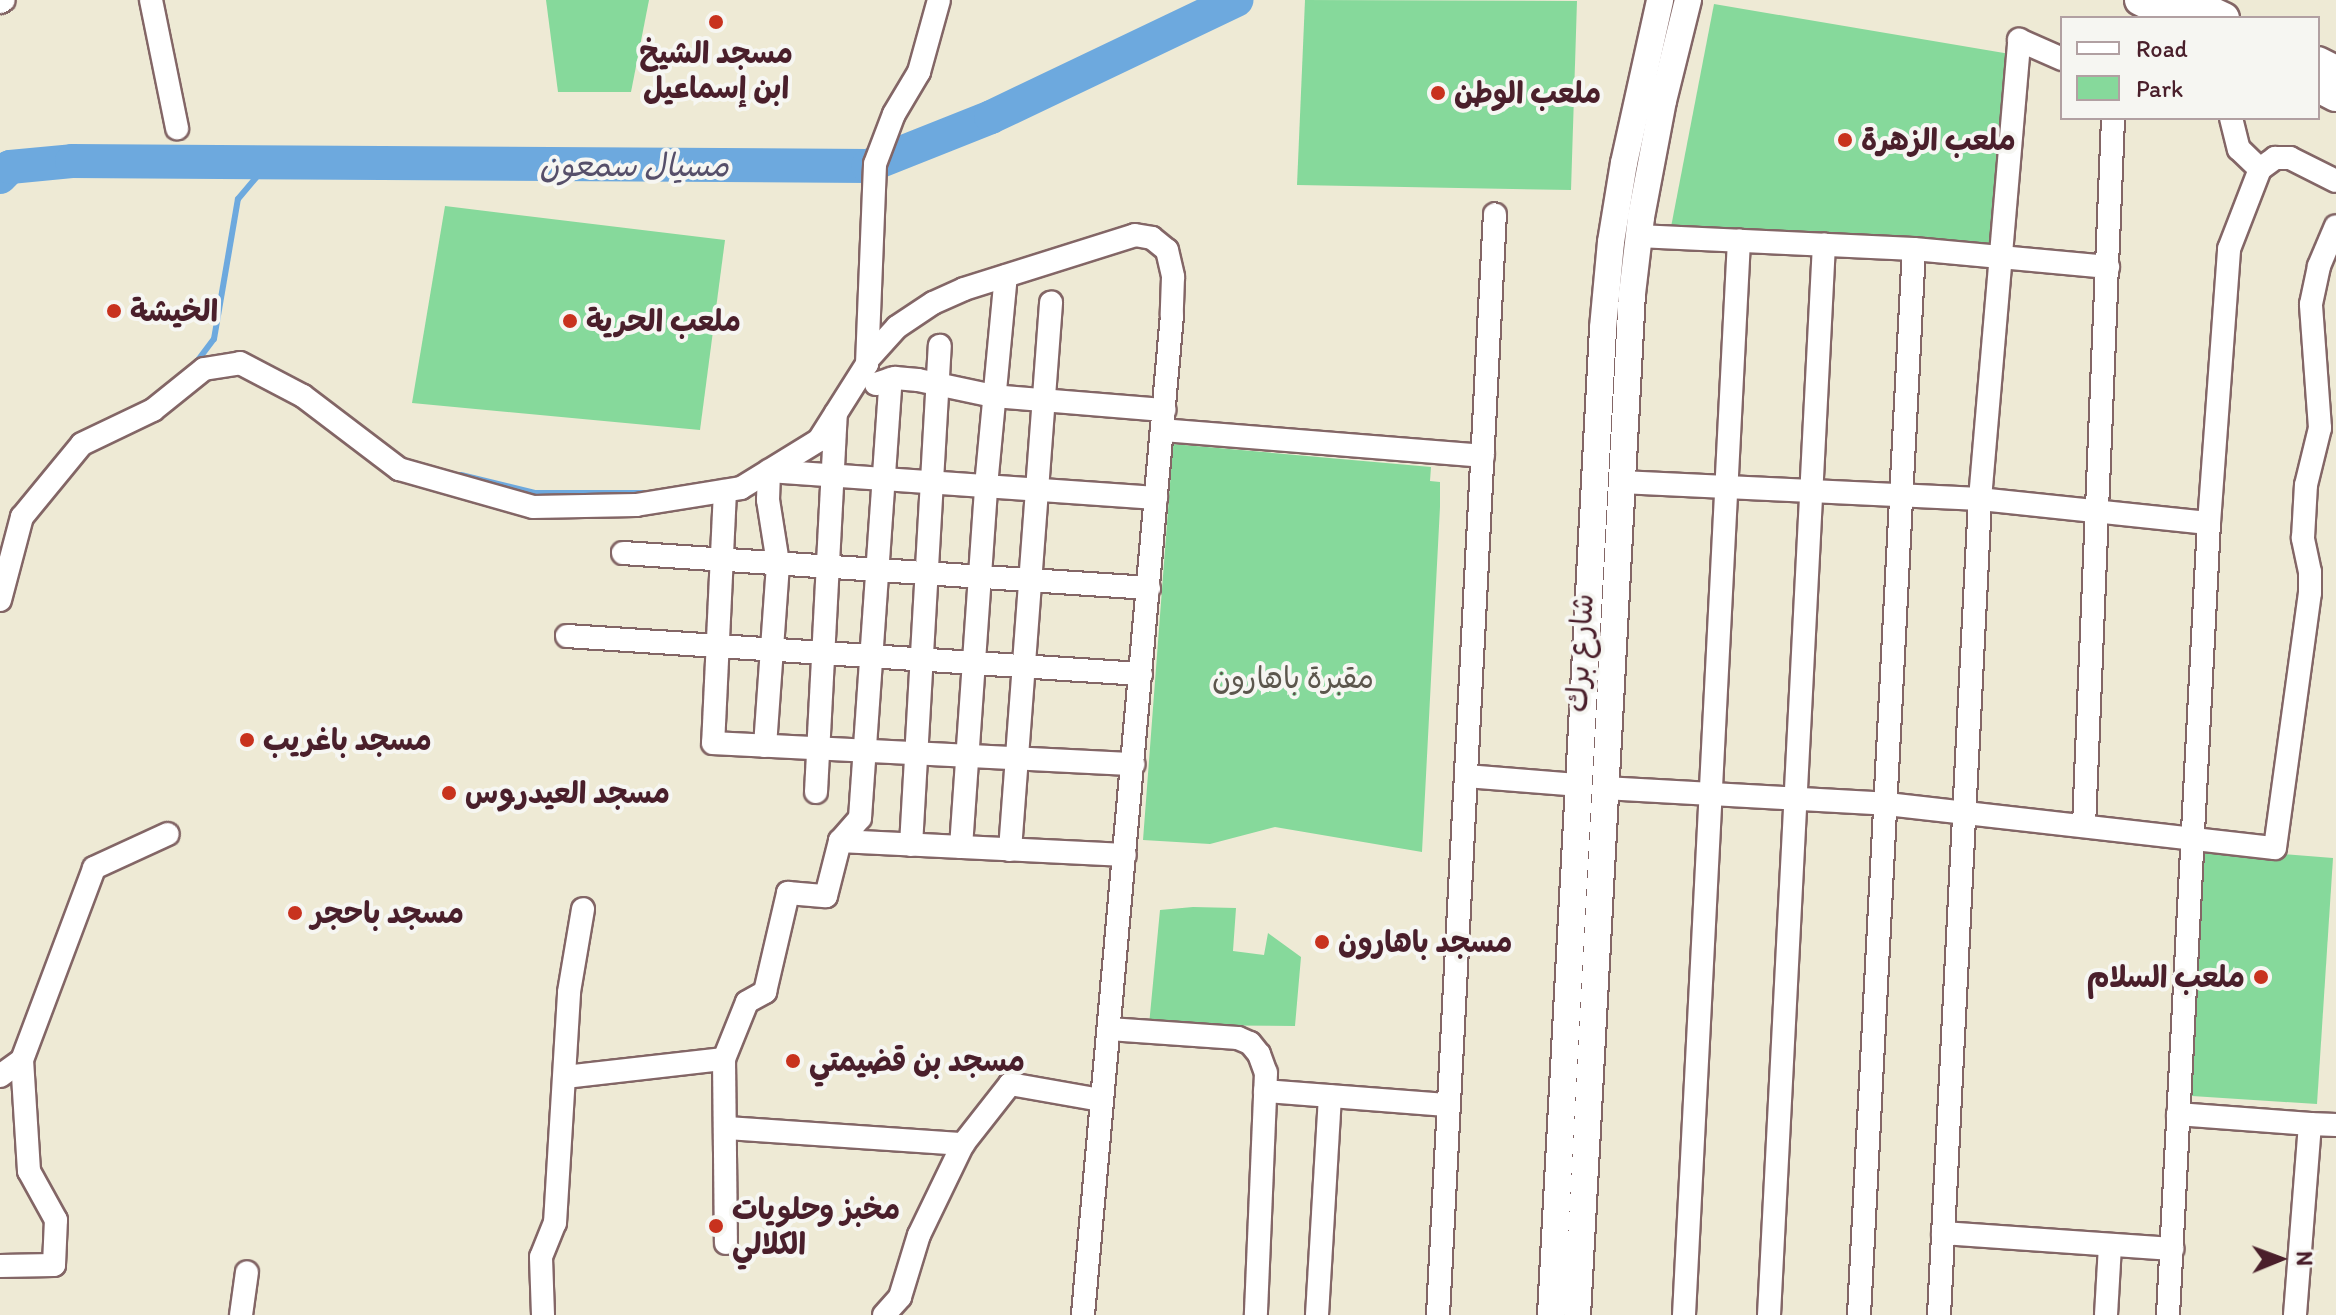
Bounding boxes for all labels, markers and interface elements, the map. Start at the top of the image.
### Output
marker: مسجد الشيخ ابن إسماعيل [707,13,725,31]
legend [2060,16,2320,120]
text: Road [2136,34,2188,63]
place label: مسجد الشيخ ابن إسماعيل [639,35,793,106]
text: Park [2136,74,2183,103]
place label: ملعب الوطن [1454,75,1601,111]
marker: ملعب الوطن [1429,84,1447,102]
place label: ملعب الزهرة [1861,122,2016,158]
marker: ملعب الزهرة [1836,131,1854,149]
water label: مسيال سمعون [539,146,729,184]
place label: الخيشة [130,293,218,329]
marker: الخيشة [105,302,123,320]
place label: ملعب الحرية [586,303,741,339]
marker: ملعب الحرية [561,312,579,330]
street label: شارع برك [1559,593,1601,713]
park label: مقبرة باهارون [1212,660,1374,696]
place label: مسجد باغريب [263,722,432,758]
marker: مسجد باغريب [238,731,256,749]
place label: مسجد العيدروس [465,775,670,811]
marker: مسجد العيدروس [440,784,458,802]
place label: مسجد باحجر [311,895,464,931]
marker: مسجد باحجر [286,904,304,922]
place label: مسجد باهارون [1338,924,1512,960]
marker: مسجد باهارون [1313,933,1331,951]
place label: ملعب السلام [2087,959,2245,995]
marker: ملعب السلام [2252,968,2270,986]
place label: مسجد بن قضيمتي [809,1043,1025,1079]
marker: مسجد بن قضيمتي [784,1052,802,1070]
place label: مخبز وحلويات الكلالي [732,1191,900,1262]
marker: مخبز وحلويات الكلالي [707,1217,725,1235]
north arrow [2240,1219,2320,1299]
text: N [2291,1251,2318,1266]

